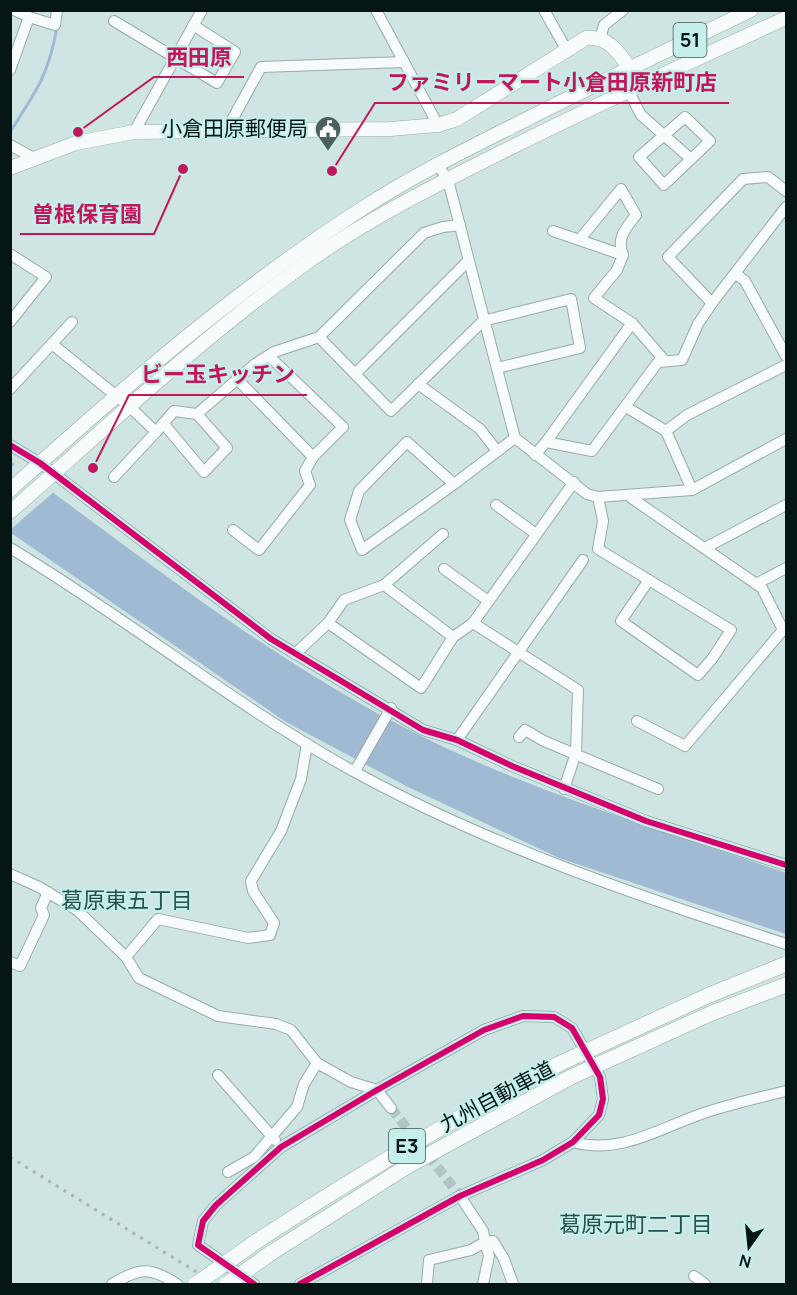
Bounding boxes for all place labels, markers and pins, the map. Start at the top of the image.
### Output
callout: 西田原 [154,37,244,77]
callout: ファミリーマート小倉田原新町店 [375,63,729,103]
place label: 小倉田原郵便局 [161,114,308,142]
public building icon: 小倉田原郵便局 [313,114,343,152]
callout: 曽根保育園 [20,194,154,234]
callout: ビー玉キッチン [129,355,307,395]

